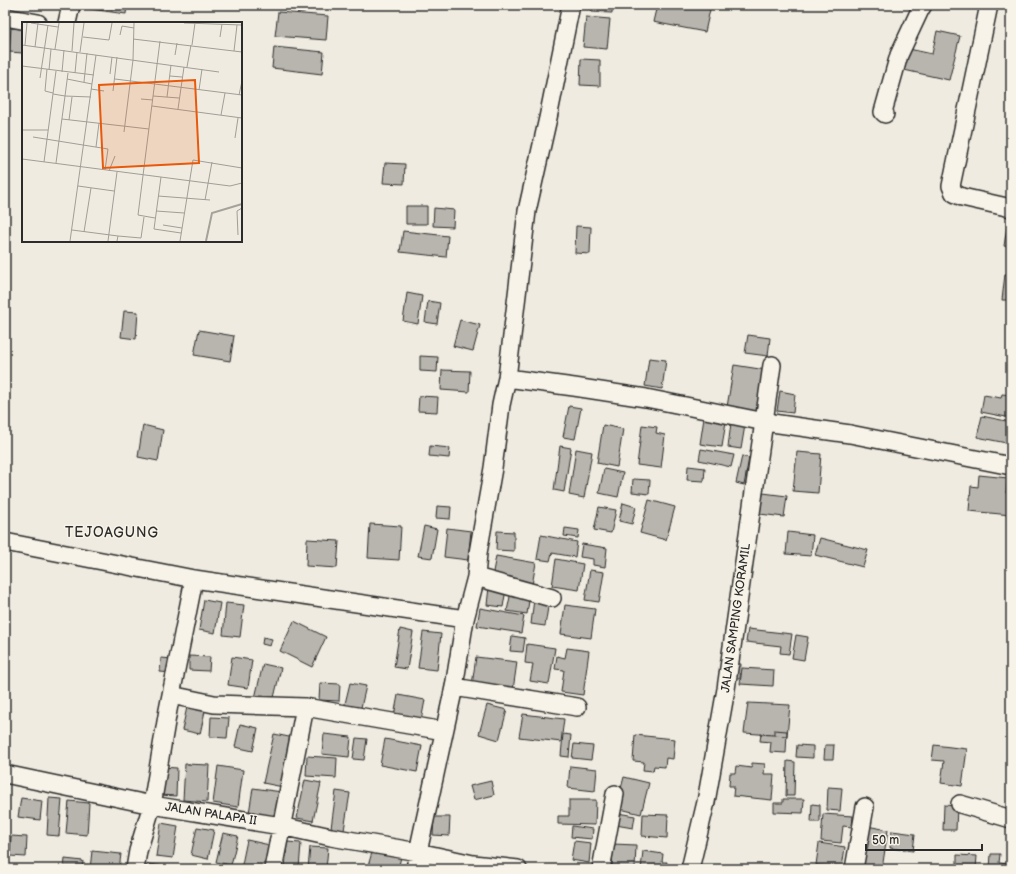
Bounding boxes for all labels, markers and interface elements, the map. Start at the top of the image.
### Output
inset map [22,22,242,242]
district label: TEJOAGUNG [65,524,159,541]
street label: JALAN SAMPING KORAMIL [718,542,754,694]
street label: JALAN PALAPA II [164,799,258,829]
scale bar [866,826,982,852]
text: 50 m [872,833,899,848]

